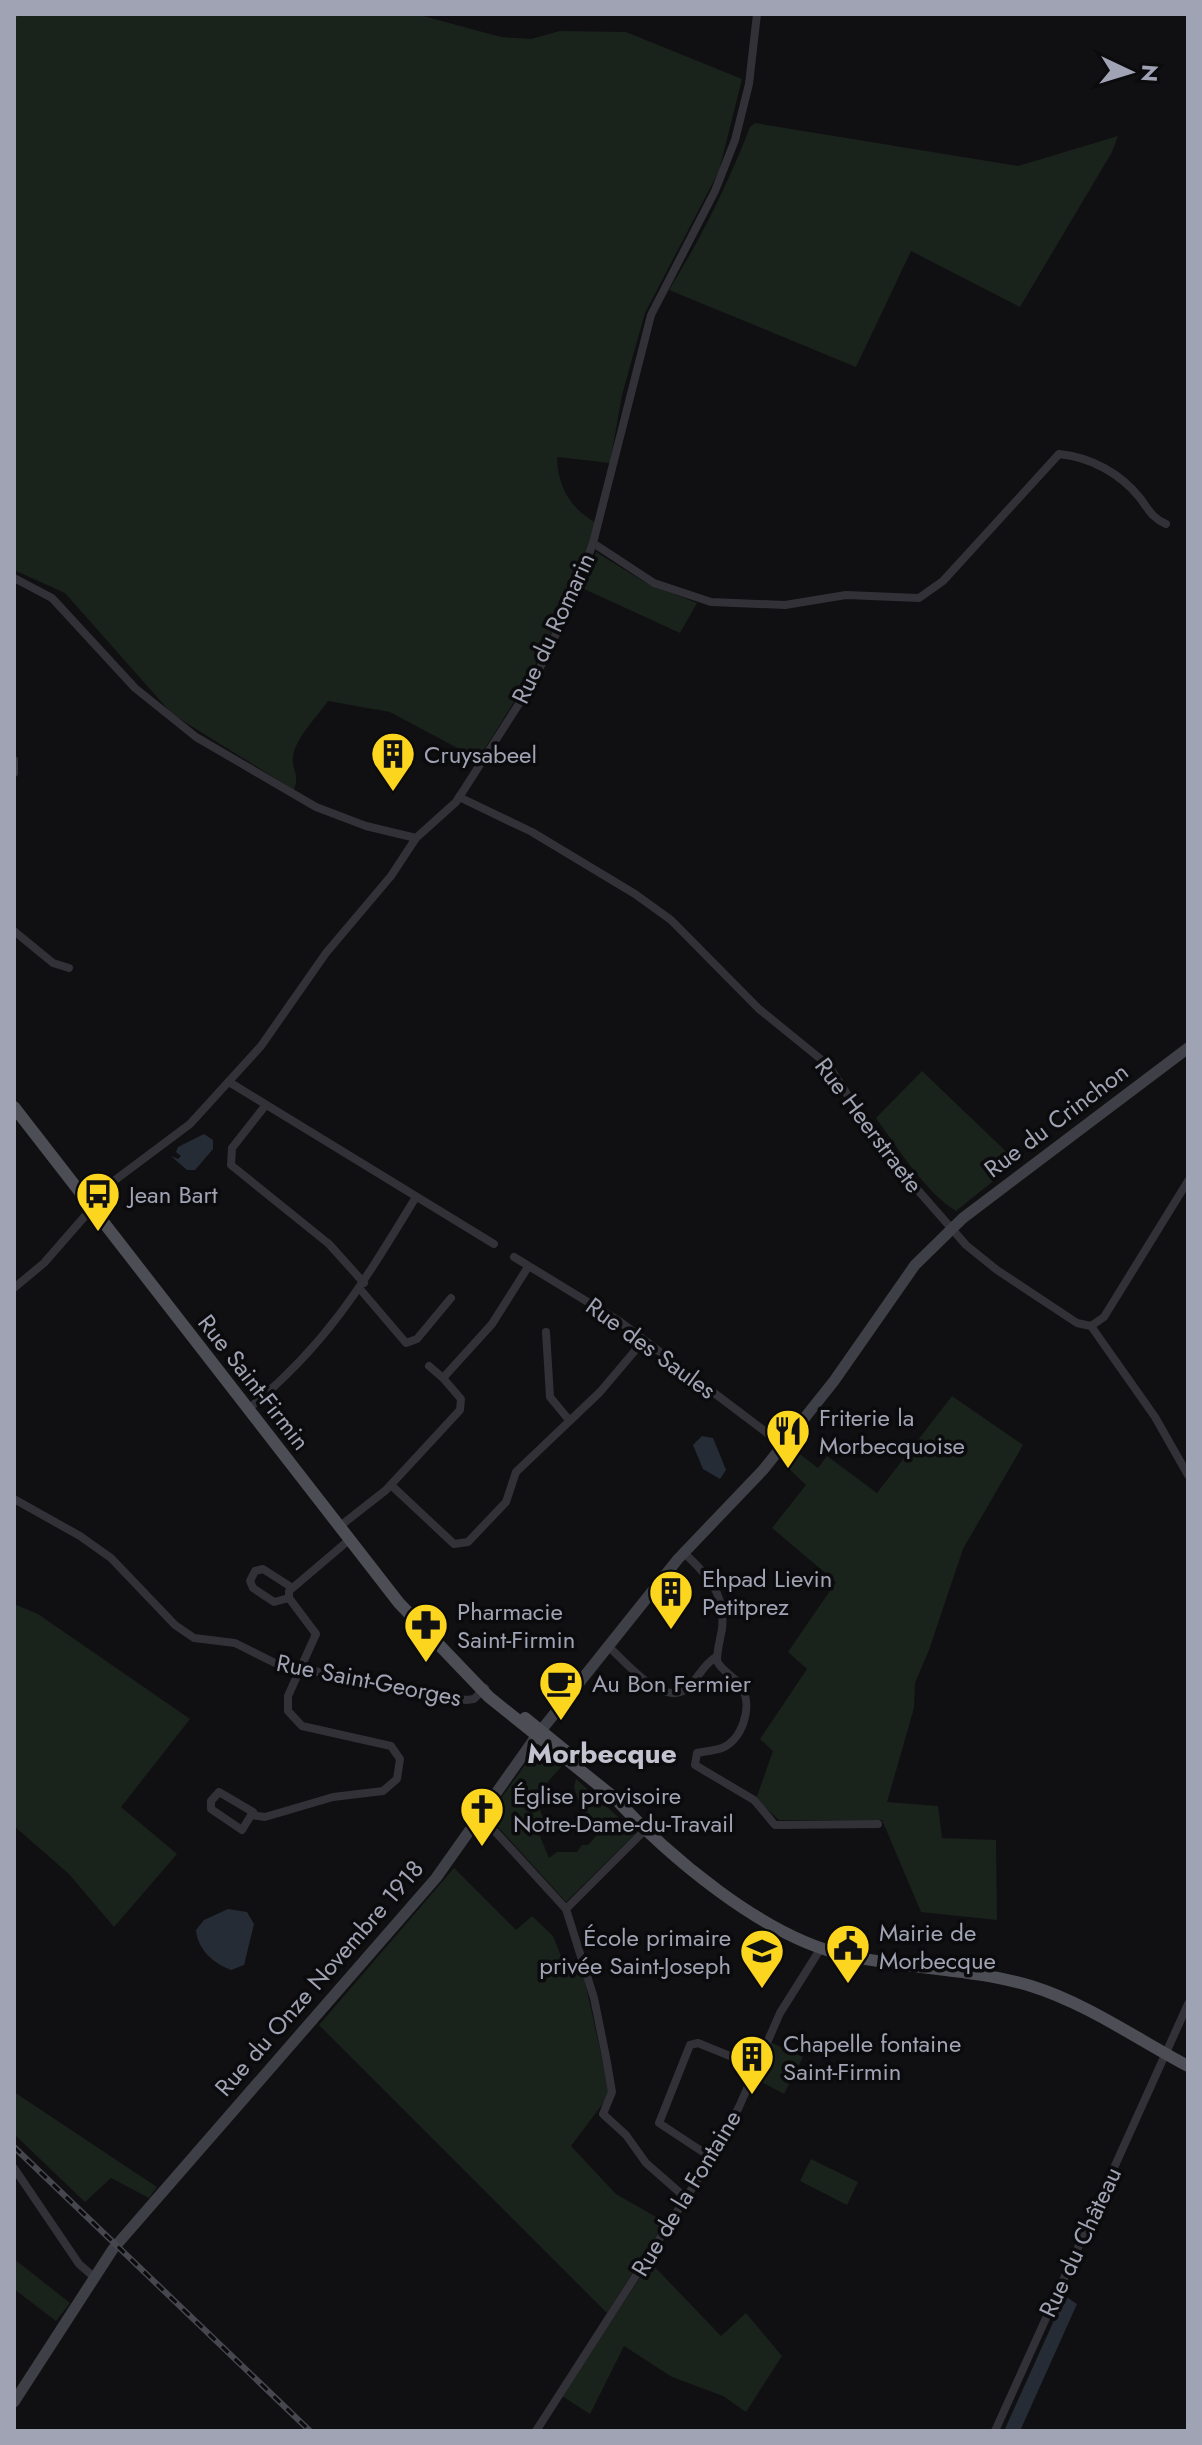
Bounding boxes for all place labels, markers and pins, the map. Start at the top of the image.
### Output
building icon: Cruysabeel [369,730,417,793]
place label: Cruysabeel [424,737,537,772]
bus stop icon: Jean Bart [74,1170,122,1233]
place label: Jean Bart [126,1177,218,1212]
place label: Friterie la Morbecquoise [819,1400,965,1463]
restaurant icon: Friterie la Morbecquoise [764,1407,812,1470]
place label: Ehpad Lievin Petitprez [702,1561,832,1624]
building icon: Ehpad Lievin Petitprez [647,1568,695,1631]
place label: Pharmacie Saint-Firmin [457,1594,575,1657]
pharmacy icon: Pharmacie Saint-Firmin [402,1601,450,1664]
cafe icon: Au Bon Fermier [537,1659,585,1722]
place label: Au Bon Fermier [592,1666,752,1701]
place label: Église provisoire Notre-Dame-du-Travail [513,1778,734,1841]
church icon: Église provisoire Notre-Dame-du-Travail [458,1785,506,1848]
place label: Mairie de Morbecque [879,1915,996,1978]
place label: École primaire privée Saint-Joseph [539,1920,731,1983]
public building icon: Mairie de Morbecque [824,1922,872,1985]
school or university icon: École primaire privée Saint-Joseph [738,1927,786,1990]
place label: Chapelle fontaine Saint-Firmin [783,2026,961,2089]
building icon: Chapelle fontaine Saint-Firmin [728,2033,776,2096]

